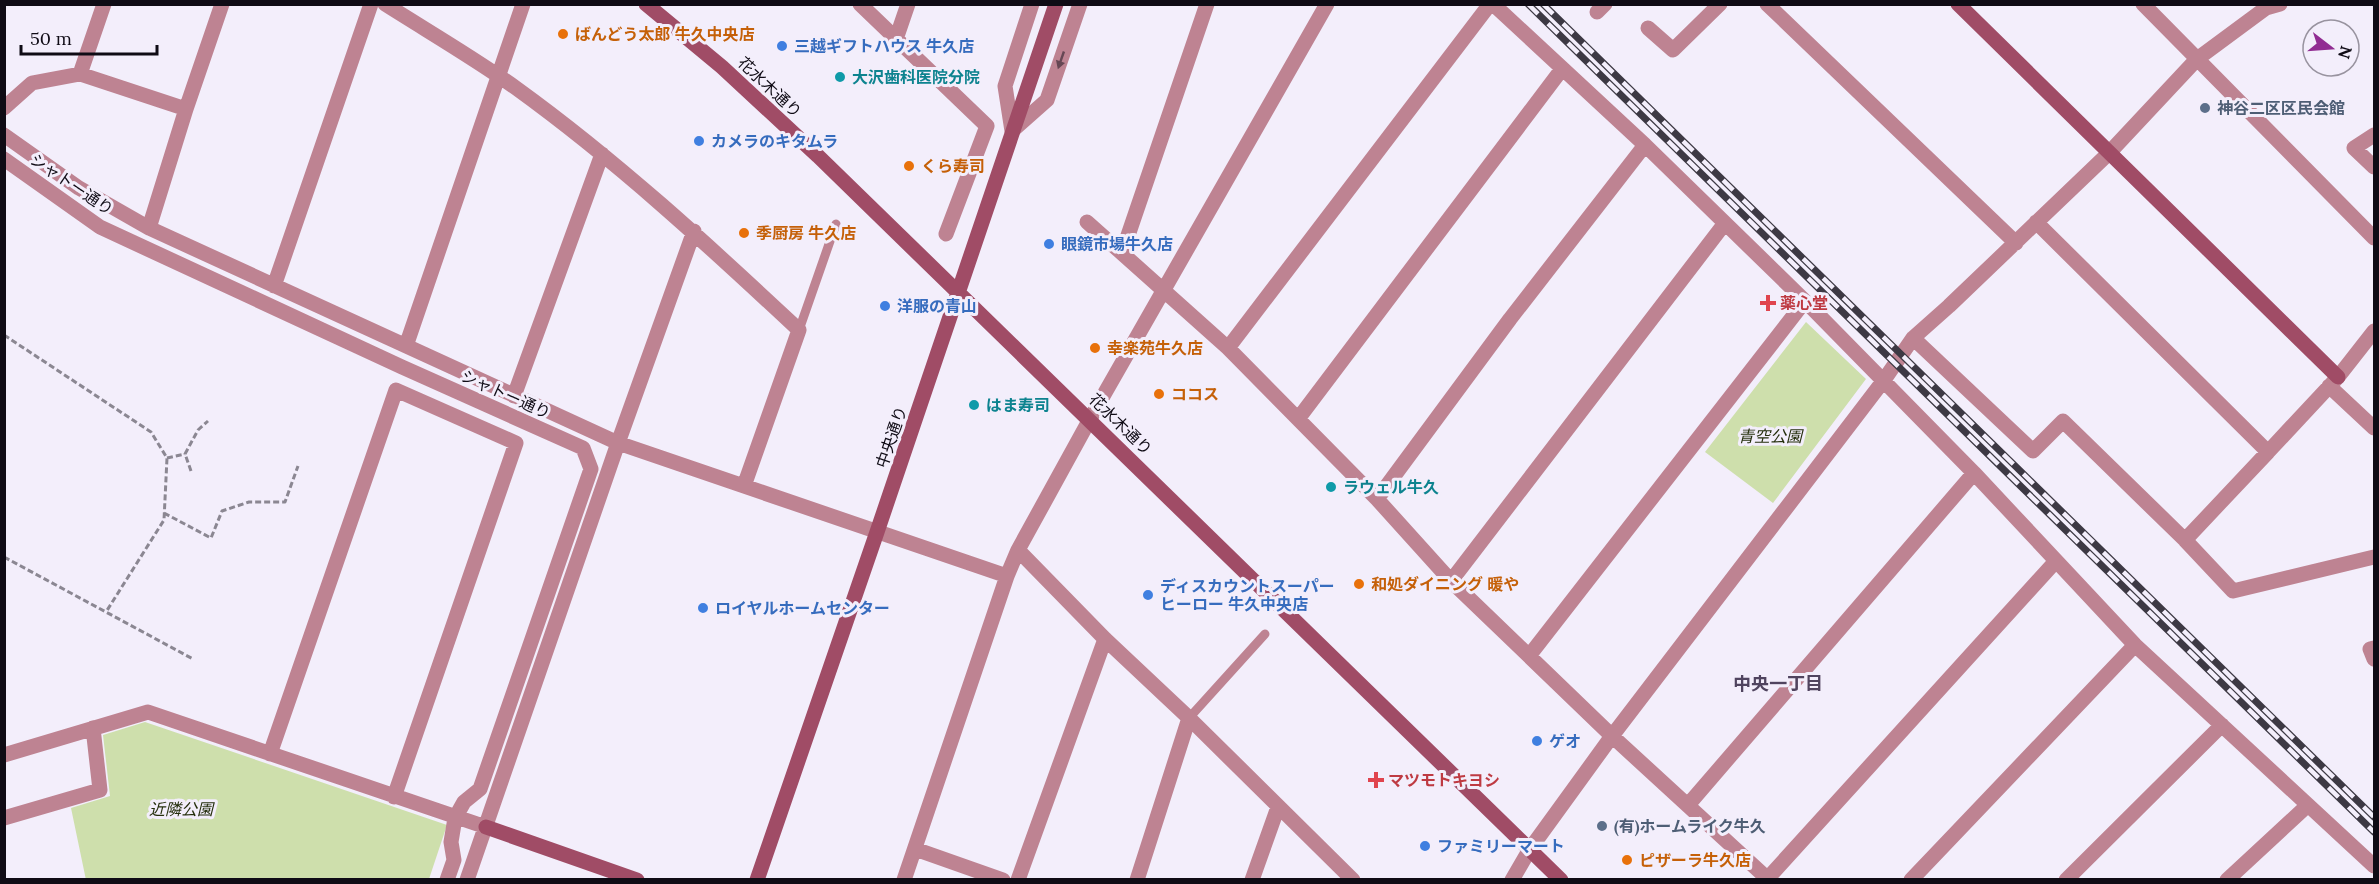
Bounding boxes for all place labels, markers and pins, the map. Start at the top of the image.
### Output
place label: ばんどう太郎 牛久中央店 [575,24,755,44]
marker: ばんどう太郎 牛久中央店 [556,27,570,41]
place label: 三越ギフトハウス 牛久店 [794,36,974,56]
marker: 三越ギフトハウス 牛久店 [775,39,789,53]
place label: 大沢歯科医院分院 [852,67,980,87]
marker: 大沢歯科医院分院 [833,70,847,84]
place label: 神谷二区区民会館 [2217,98,2345,118]
marker: 神谷二区区民会館 [2198,101,2212,115]
place label: カメラのキタムラ [711,131,838,151]
marker: カメラのキタムラ [692,134,706,148]
place label: くら寿司 [921,156,985,176]
marker: くら寿司 [902,159,916,173]
place label: 季厨房 牛久店 [756,223,856,243]
marker: 季厨房 牛久店 [737,226,751,240]
place label: 眼鏡市場牛久店 [1061,234,1173,254]
marker: 眼鏡市場牛久店 [1042,237,1056,251]
place label: 薬心堂 [1780,293,1828,313]
place label: 洋服の青山 [897,296,977,316]
marker: 薬心堂 [1761,296,1775,310]
marker: 洋服の青山 [878,299,892,313]
place label: 幸楽苑牛久店 [1107,338,1203,358]
marker: 幸楽苑牛久店 [1088,341,1102,355]
place label: ココス [1171,384,1219,404]
marker: ココス [1152,387,1166,401]
place label: はま寿司 [986,395,1050,415]
marker: はま寿司 [967,398,981,412]
place label: ラウェル牛久 [1343,477,1439,497]
marker: ラウェル牛久 [1324,480,1338,494]
place label: 和処ダイニング 暖や [1371,574,1519,594]
place label: ディスカウントスーパー ヒーロー 牛久中央店 [1160,576,1335,614]
marker: 和処ダイニング 暖や [1352,577,1366,591]
marker: ディスカウントスーパー ヒーロー 牛久中央店 [1141,588,1155,602]
place label: ロイヤルホームセンター [715,598,890,618]
marker: ロイヤルホームセンター [696,601,710,615]
place label: ゲオ [1549,731,1581,751]
marker: ゲオ [1530,734,1544,748]
place label: マツモトキヨシ [1388,770,1500,790]
marker: マツモトキヨシ [1369,773,1383,787]
place label: (有)ホームライク牛久 [1614,816,1766,837]
marker: (有)ホームライク牛久 [1595,819,1609,833]
place label: ファミリーマート [1437,836,1565,856]
marker: ファミリーマート [1418,839,1432,853]
place label: ピザーラ牛久店 [1639,850,1751,870]
marker: ピザーラ牛久店 [1620,853,1634,867]

